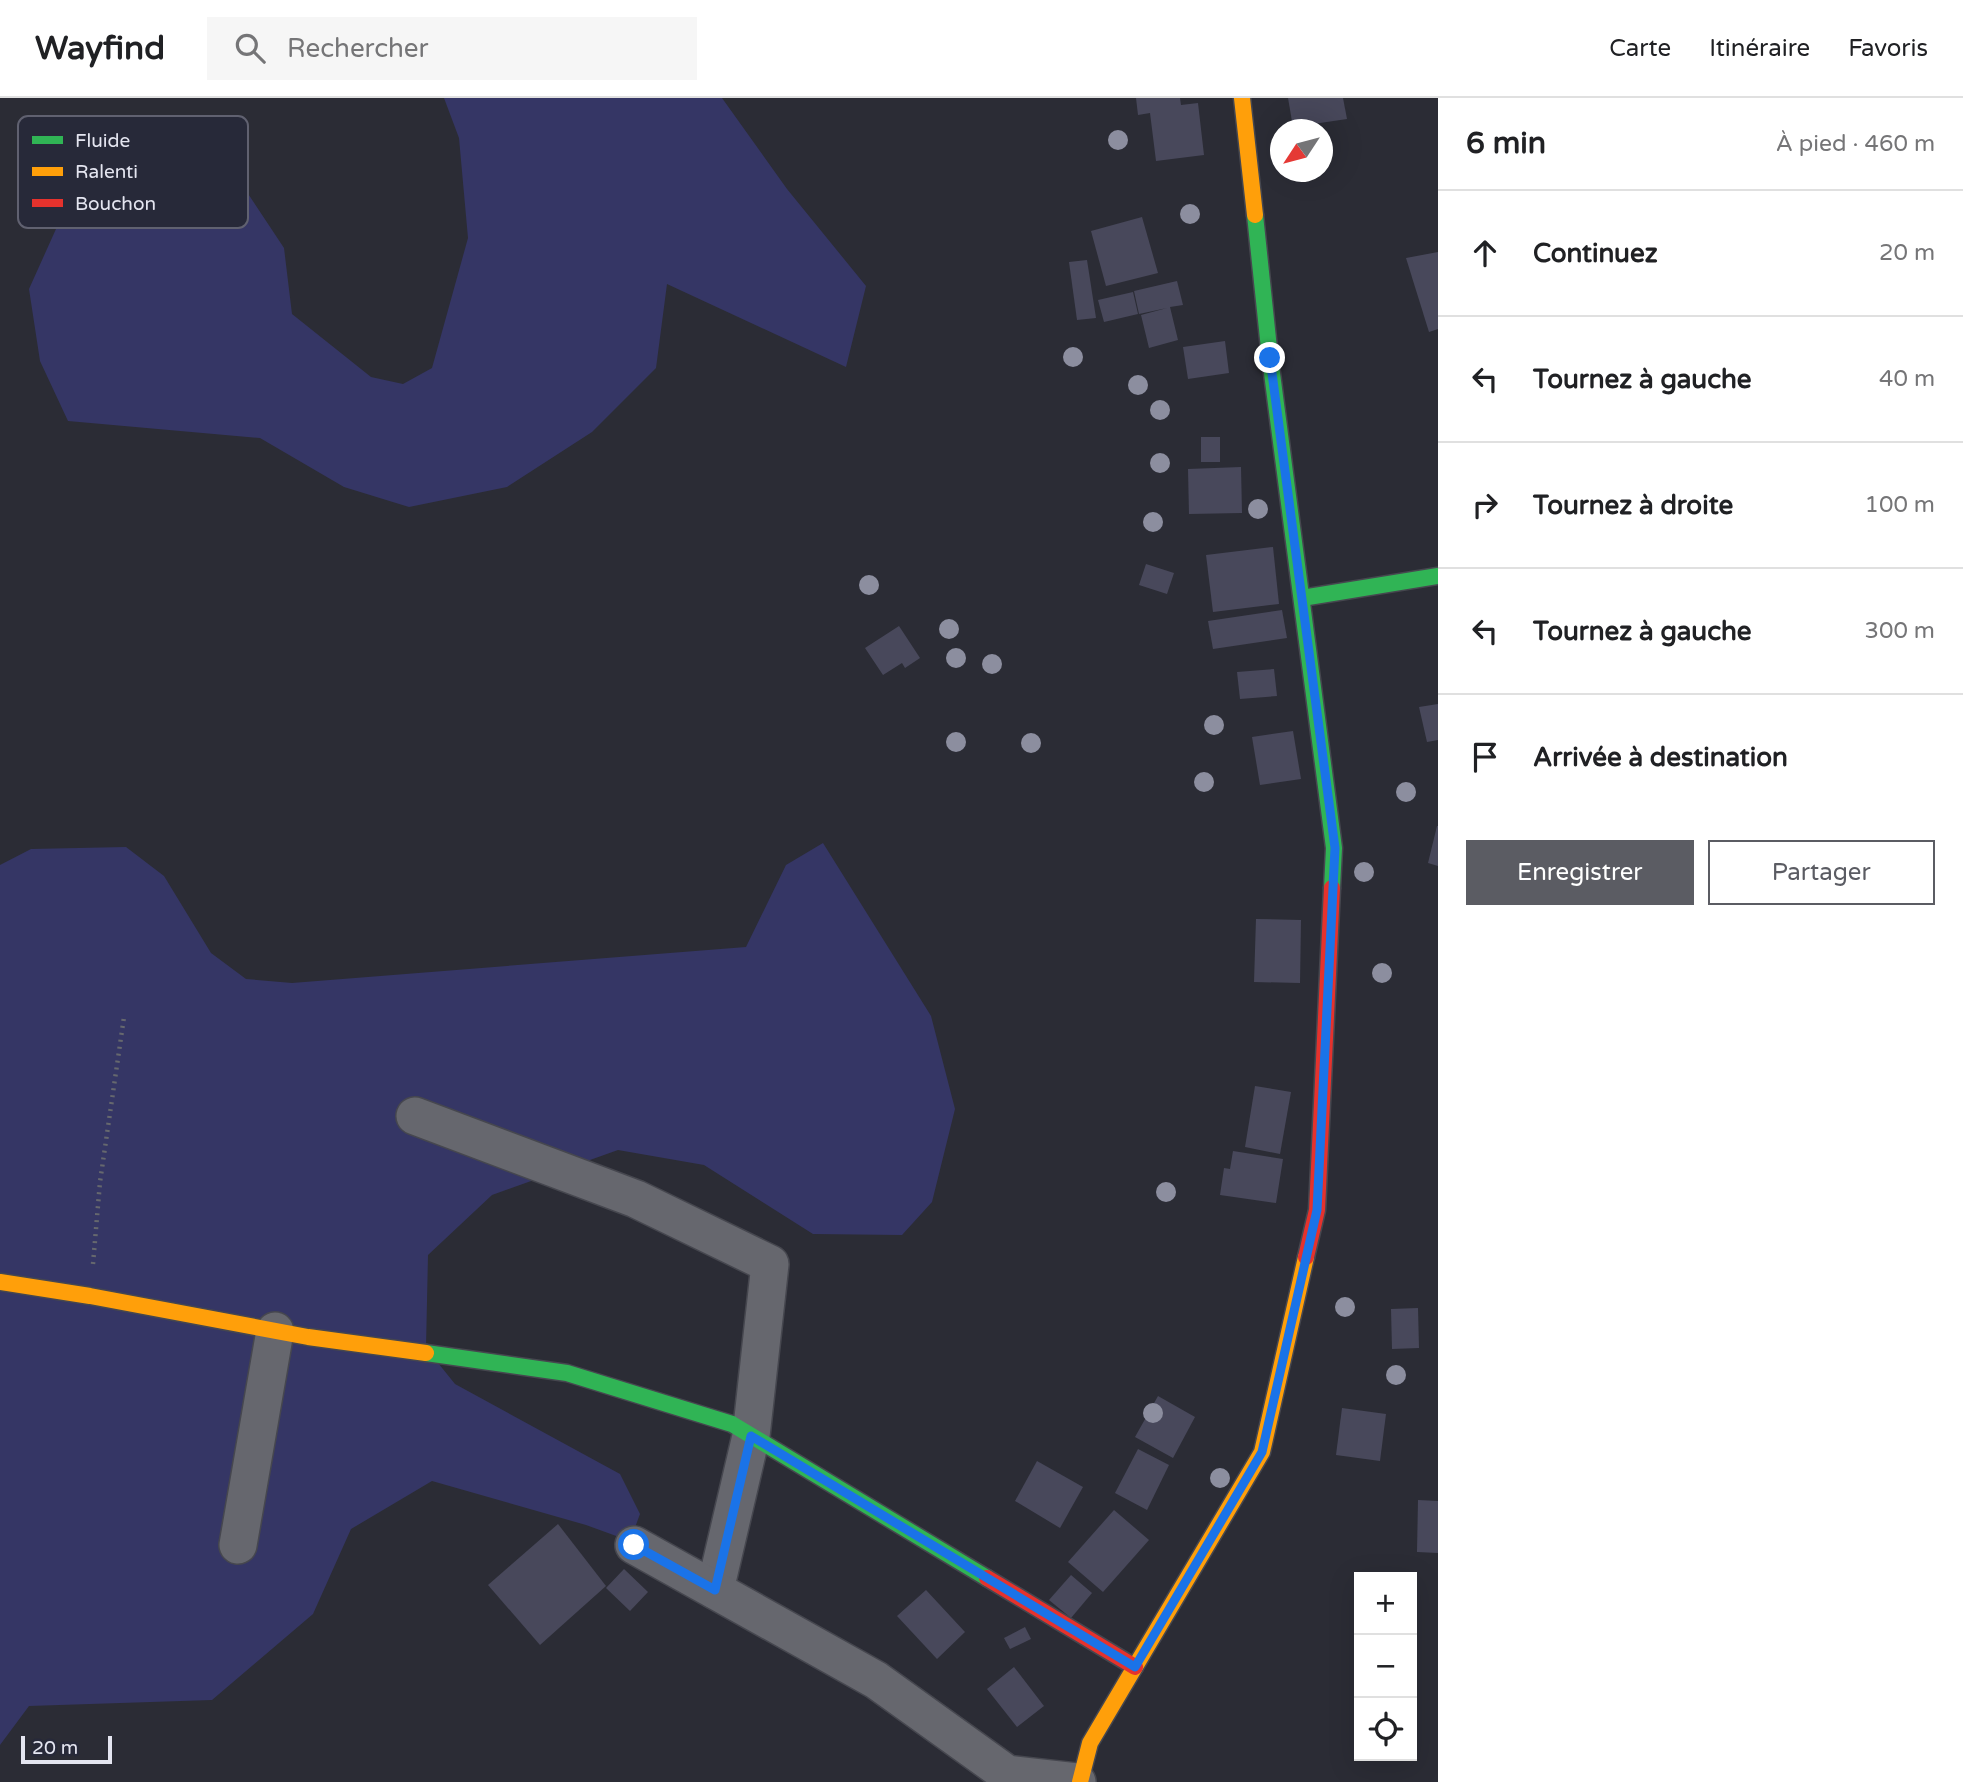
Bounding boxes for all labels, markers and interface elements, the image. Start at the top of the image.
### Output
search box [207,17,697,80]
text: Wayfind [35,29,165,68]
icon: search [231,29,269,67]
text: Rechercher [287,33,429,64]
text: Carte [1609,34,1671,63]
text: Itinéraire [1709,34,1810,63]
text: Favoris [1848,34,1928,63]
legend [18,116,248,228]
north arrow [1270,119,1333,182]
text: 6 min [1466,125,1546,162]
text: Fluide [75,130,130,152]
text: À pied · 460 m [1776,130,1935,158]
text: Ralenti [75,161,138,183]
text: Bouchon [75,193,156,215]
icon: ahead [1466,234,1504,272]
text: Continuez [1533,238,1658,269]
text: 20 m [1879,239,1935,267]
route end [1254,342,1285,373]
icon: left [1466,360,1504,398]
text: Tournez à gauche [1533,364,1752,395]
text: 40 m [1879,365,1935,393]
icon: right [1466,486,1504,524]
text: Tournez à droite [1533,490,1733,521]
text: 100 m [1865,491,1935,519]
icon: left [1466,612,1504,650]
text: Tournez à gauche [1533,616,1752,647]
text: 300 m [1865,617,1935,645]
icon: arrive [1466,738,1504,776]
text: Arrivée à destination [1533,742,1788,773]
button: Enregistrer [1466,840,1694,905]
button: Partager [1708,840,1935,905]
route start [618,1529,649,1560]
map controls [1354,1572,1417,1761]
button: + [1354,1572,1417,1635]
button: − [1354,1635,1417,1698]
button: locate [1354,1698,1417,1761]
scale bar [21,1733,112,1765]
text: 20 m [32,1737,78,1759]

